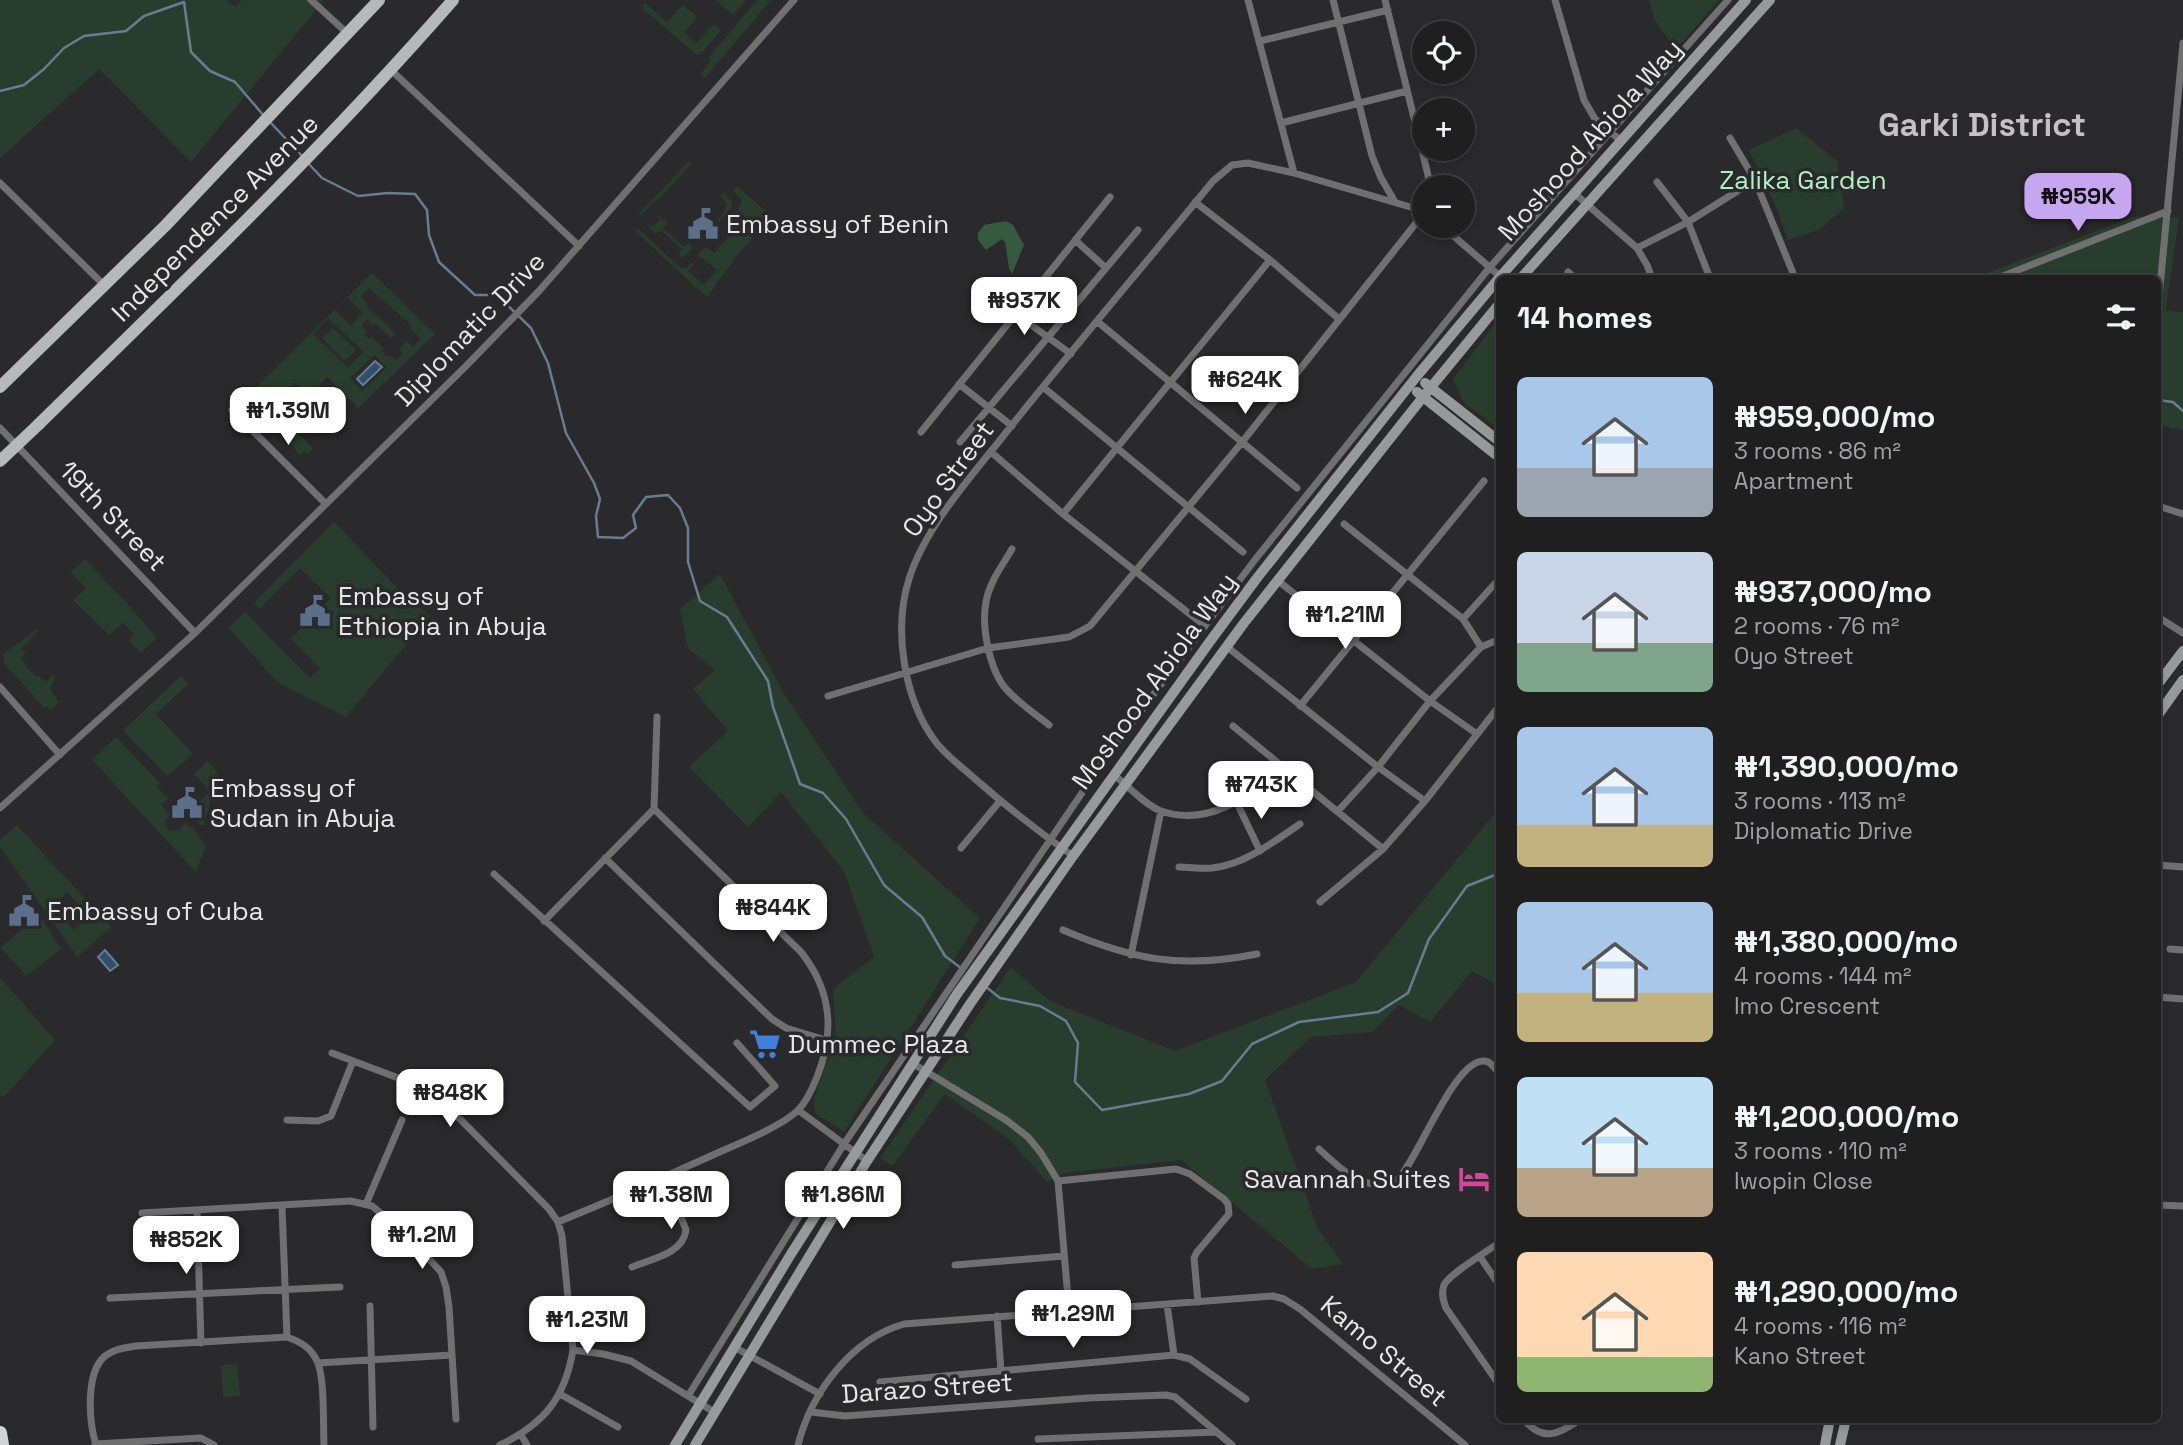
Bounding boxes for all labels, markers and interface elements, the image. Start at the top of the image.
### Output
map controls [1412,21,1475,238]
button: locate [1412,21,1475,84]
street label: Moshood Abiola Way [1490,32,1690,248]
button: + [1412,98,1475,161]
district label: Garki District [1878,104,2086,146]
street label: Independence Avenue [104,107,326,329]
park label: Zalika Garden [1719,163,1887,197]
pin: ₦959K [2029,174,2127,233]
button: − [1412,175,1475,238]
text: ₦959K [2040,181,2116,211]
public building icon: Embassy of Benin [686,207,720,241]
place label: Embassy of Benin [726,207,949,241]
street label: Diplomatic Drive [388,244,552,414]
pin: ₦937K [975,278,1073,337]
text: ₦937K [987,285,1061,315]
text: 14 homes [1517,298,1653,337]
icon: filters [2102,298,2140,336]
pin: ₦624K [1196,356,1294,416]
text: ₦624K [1208,364,1282,394]
pin: ₦1.39M [231,388,345,447]
text: ₦1.39M [246,395,330,425]
text: ₦959,000/mo [1734,397,1935,436]
icon: home [1573,405,1657,489]
street label: Oyo Street [894,414,1002,544]
text: 3 rooms · 86 m² [1734,436,1901,466]
street label: 19th Street [52,454,174,578]
text: Apartment [1734,466,1854,496]
street label: Moshood Abiola Way [1064,566,1244,796]
text: ₦937,000/mo [1734,572,1932,611]
place label: Embassy of Ethiopia in Abuja [338,579,547,643]
icon: home [1573,580,1657,664]
pin: ₦1.21M [1288,592,1402,651]
public building icon: Embassy of Ethiopia in Abuja [298,594,332,628]
text: ₦1.21M [1305,599,1385,629]
text: 2 rooms · 76 m² [1734,611,1899,641]
text: Oyo Street [1734,641,1854,671]
text: ₦1,390,000/mo [1734,747,1959,786]
icon: home [1573,755,1657,839]
pin: ₦743K [1212,762,1310,821]
text: ₦743K [1224,769,1298,799]
place label: Embassy of Sudan in Abuja [210,771,395,835]
public building icon: Embassy of Sudan in Abuja [170,786,204,820]
text: 3 rooms · 113 m² [1734,786,1906,816]
text: Diplomatic Drive [1734,816,1913,846]
pin: ₦844K [724,884,822,944]
text: ₦844K [735,892,811,922]
public building icon: Embassy of Cuba [7,894,41,928]
place label: Embassy of Cuba [47,894,264,928]
text: ₦1,380,000/mo [1734,922,1958,961]
icon: home [1573,930,1657,1014]
text: 4 rooms · 144 m² [1734,961,1911,991]
text: Imo Crescent [1734,991,1880,1021]
supermarket icon: Dummec Plaza [748,1027,782,1061]
place label: Dummec Plaza [788,1027,969,1061]
pin: ₦848K [401,1070,499,1129]
text: ₦848K [412,1077,488,1107]
text: ₦1,200,000/mo [1734,1097,1959,1136]
icon: home [1573,1105,1657,1189]
text: 3 rooms · 110 m² [1734,1136,1907,1166]
place label: Savannah Suites [1244,1162,1451,1196]
hotel icon: Savannah Suites [1457,1162,1491,1196]
text: Iwopin Close [1734,1166,1873,1196]
pin: ₦1.38M [614,1172,728,1231]
pin: ₦1.86M [786,1172,900,1231]
text: ₦1.38M [629,1179,713,1209]
text: ₦1.86M [801,1179,885,1209]
pin: ₦1.2M [373,1212,471,1271]
pin: ₦852K [137,1216,235,1276]
text: ₦1.2M [387,1219,457,1249]
text: ₦852K [149,1224,223,1254]
text: ₦1,290,000/mo [1734,1272,1958,1311]
icon: home [1573,1280,1657,1364]
street label: Kamo Street [1314,1288,1454,1414]
pin: ₦1.29M [1016,1290,1130,1350]
pin: ₦1.23M [530,1296,644,1356]
text: ₦1.29M [1031,1298,1115,1328]
text: ₦1.23M [545,1304,629,1334]
text: 4 rooms · 116 m² [1734,1311,1906,1341]
text: Kano Street [1734,1341,1866,1371]
street label: Darazo Street [840,1365,1014,1411]

